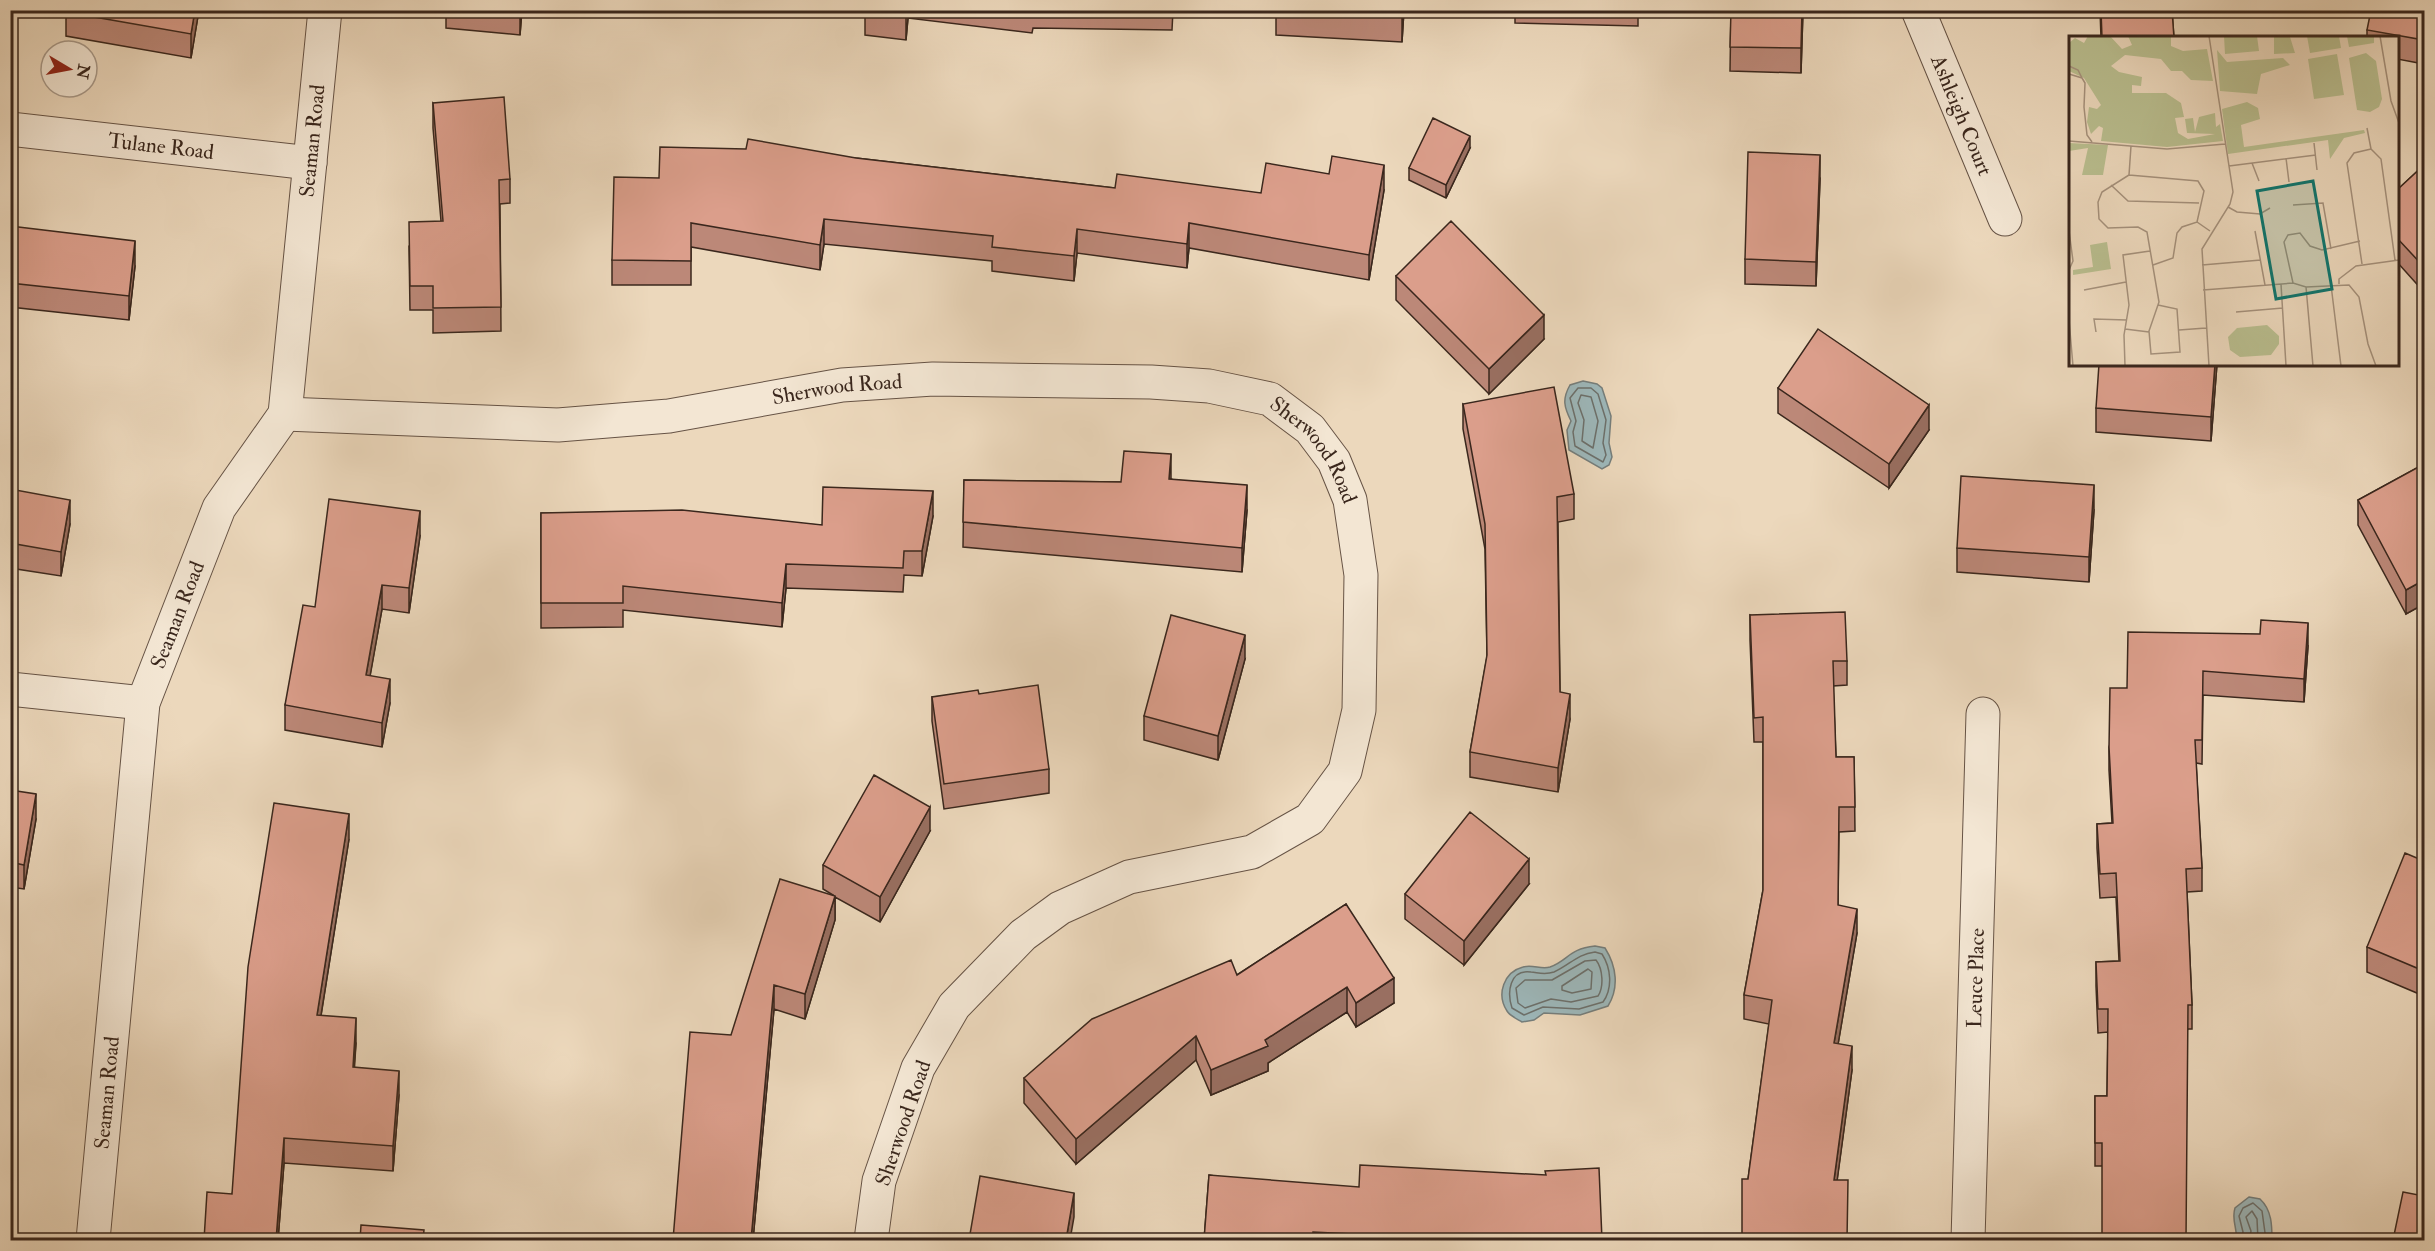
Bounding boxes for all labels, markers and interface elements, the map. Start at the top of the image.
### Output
inset map [2069,36,2399,366]
north arrow [39,39,99,99]
street label: Ashleigh Court [1924,50,1998,180]
text: N [72,62,94,81]
street label: Seaman Road [294,83,332,199]
street label: Tulane Road [107,127,216,166]
street label: Sherwood Road [770,368,904,411]
street label: Sherwood Road [1264,391,1363,508]
street label: Seaman Road [145,557,211,673]
street label: Leuce Place [1961,927,1991,1029]
street label: Seaman Road [89,1034,126,1150]
street label: Sherwood Road [869,1056,938,1189]

